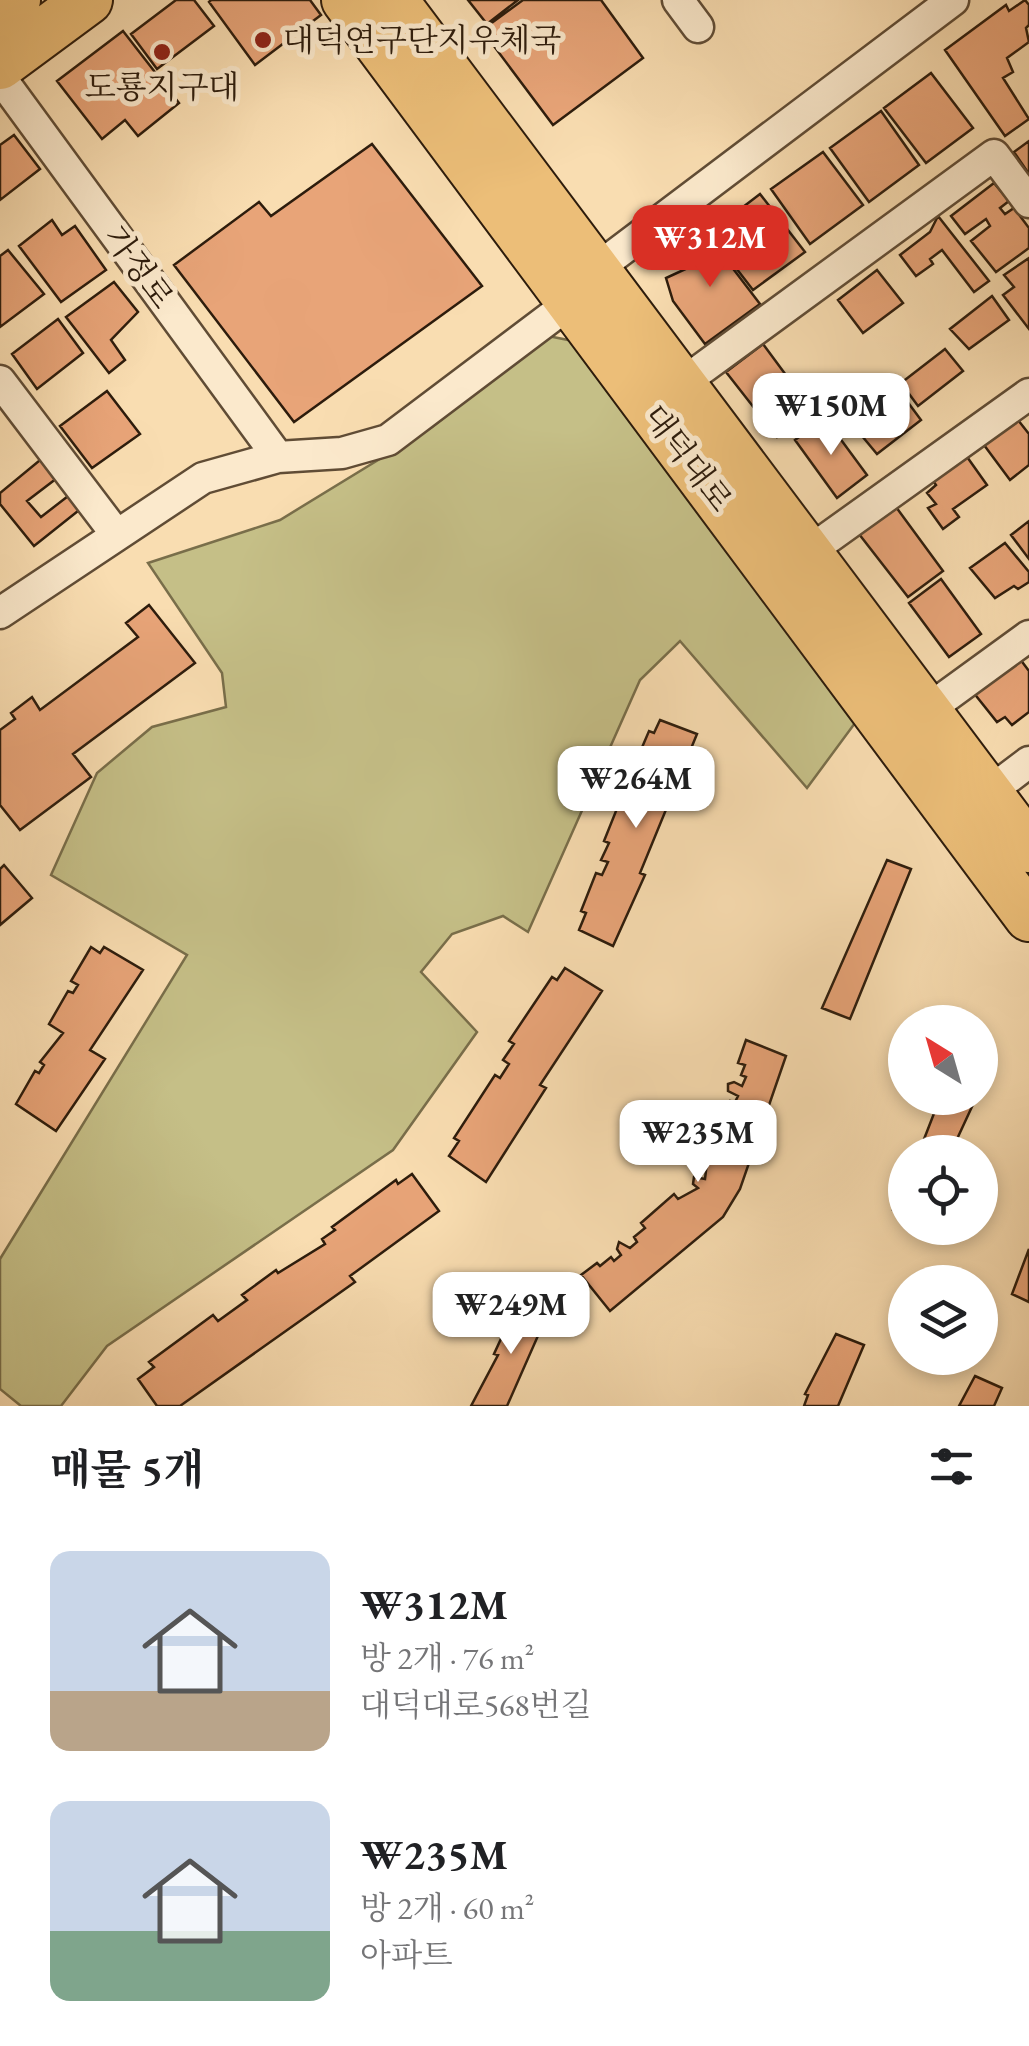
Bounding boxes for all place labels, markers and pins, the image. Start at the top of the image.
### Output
place label: 대덕연구단지우체국 [283,19,561,61]
marker: 대덕연구단지우체국 [252,29,274,51]
marker: 도룡지구대 [151,41,173,63]
place label: 도룡지구대 [85,66,239,108]
pin: ₩312M [640,205,780,290]
pin: ₩150M [761,373,901,458]
pin: ₩264M [566,746,706,831]
pin: ₩235M [628,1100,768,1185]
pin: ₩249M [441,1272,581,1357]

